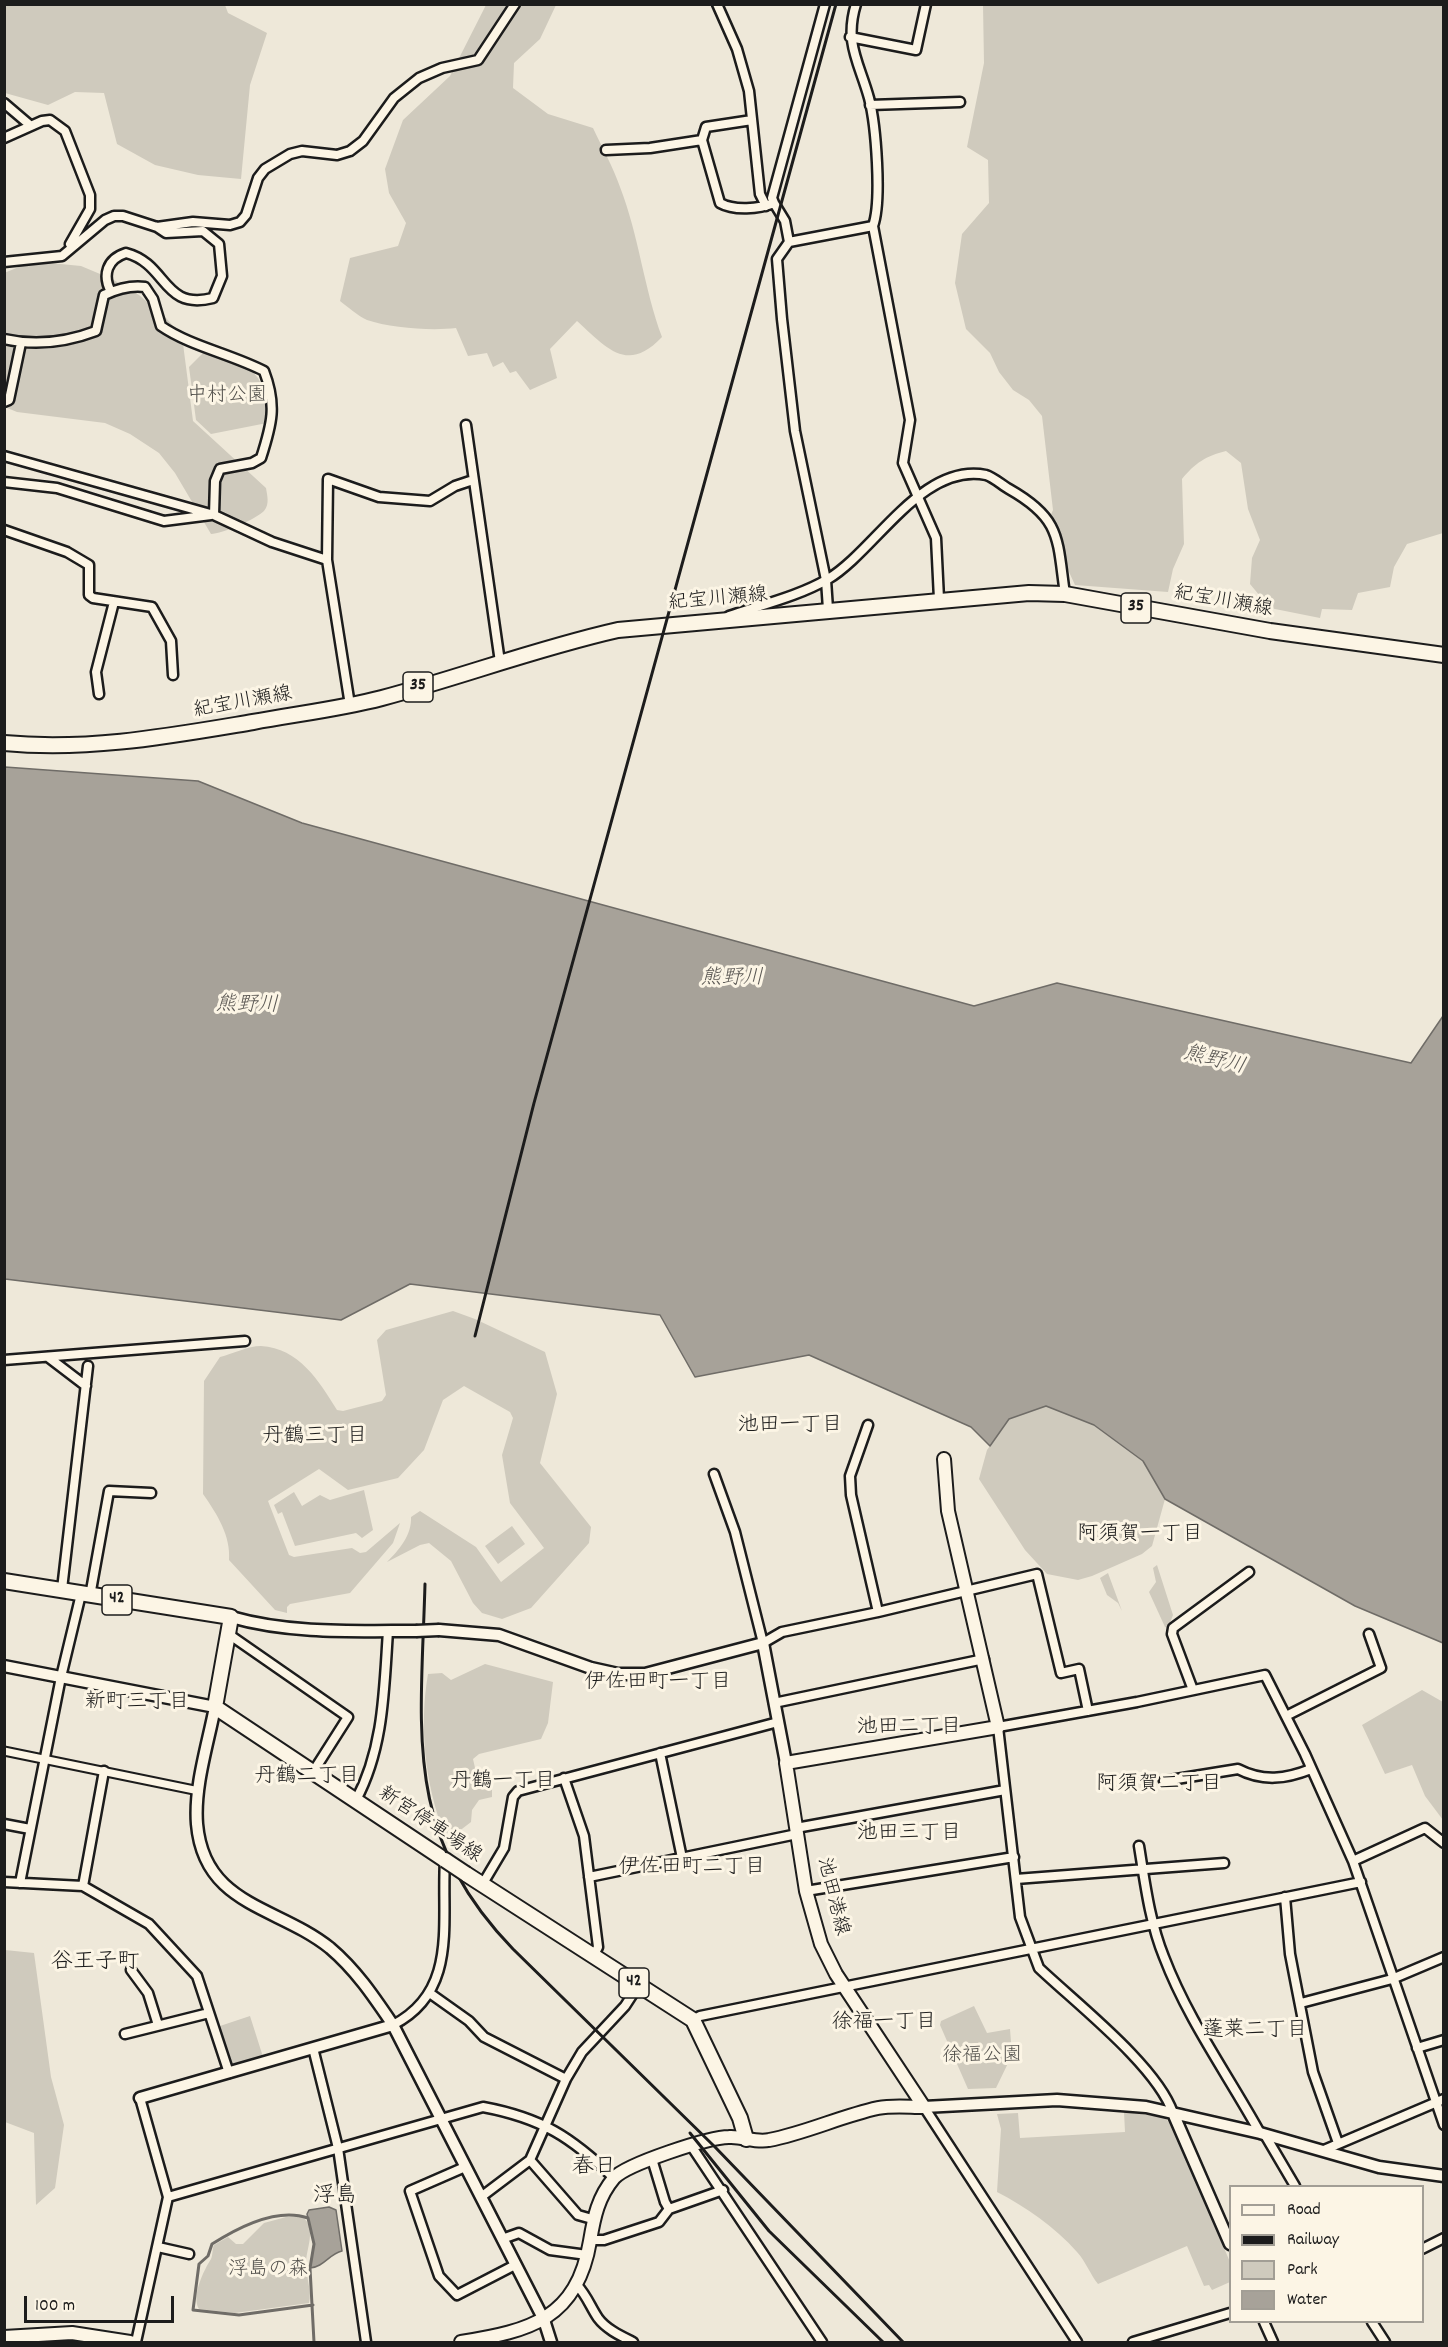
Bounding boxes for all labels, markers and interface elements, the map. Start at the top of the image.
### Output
park label: 中村公園 [187,385,267,409]
street label: 紀宝川瀬線 [1172,582,1274,624]
street label: 紀宝川瀬線 [667,585,769,617]
road number: 35 [1121,593,1151,623]
road number: 35 [403,672,433,702]
street label: 紀宝川瀬線 [192,683,294,725]
water label: 熊野川 [701,967,763,993]
water label: 熊野川 [215,994,279,1020]
water label: 熊野川 [1180,1042,1248,1082]
district label: 池田一丁目 [738,1414,842,1440]
district label: 丹鶴三丁目 [263,1425,367,1451]
district label: 阿須賀一丁目 [1077,1523,1203,1549]
road number: 42 [102,1585,132,1615]
district label: 伊佐田町一丁目 [585,1671,731,1697]
district label: 新町三丁目 [85,1691,189,1717]
district label: 池田二丁目 [857,1716,961,1742]
district label: 丹鶴二丁目 [255,1765,359,1791]
district label: 丹鶴一丁目 [451,1770,555,1796]
district label: 阿須賀二丁目 [1096,1773,1222,1799]
street label: 新宮停車場線 [373,1783,485,1869]
district label: 池田三丁目 [857,1822,961,1848]
street label: 池田港線 [810,1855,852,1939]
district label: 伊佐田町二丁目 [619,1856,765,1882]
district label: 谷王子町 [51,1951,139,1977]
road number: 42 [619,1968,649,1998]
district label: 徐福一丁目 [832,2011,936,2037]
district label: 蓬莱二丁目 [1203,2019,1307,2045]
park label: 徐福公園 [942,2045,1022,2069]
district label: 春日 [572,2156,616,2182]
district label: 浮島 [313,2185,357,2211]
legend [1229,2185,1424,2323]
text: Road [1287,2198,1321,2223]
text: Railway [1287,2228,1339,2253]
text: Park [1287,2258,1318,2283]
park label: 浮島の森 [228,2259,308,2283]
scale bar [27,2284,177,2322]
text: Water [1287,2288,1327,2313]
text: 100 m [35,2294,75,2319]

